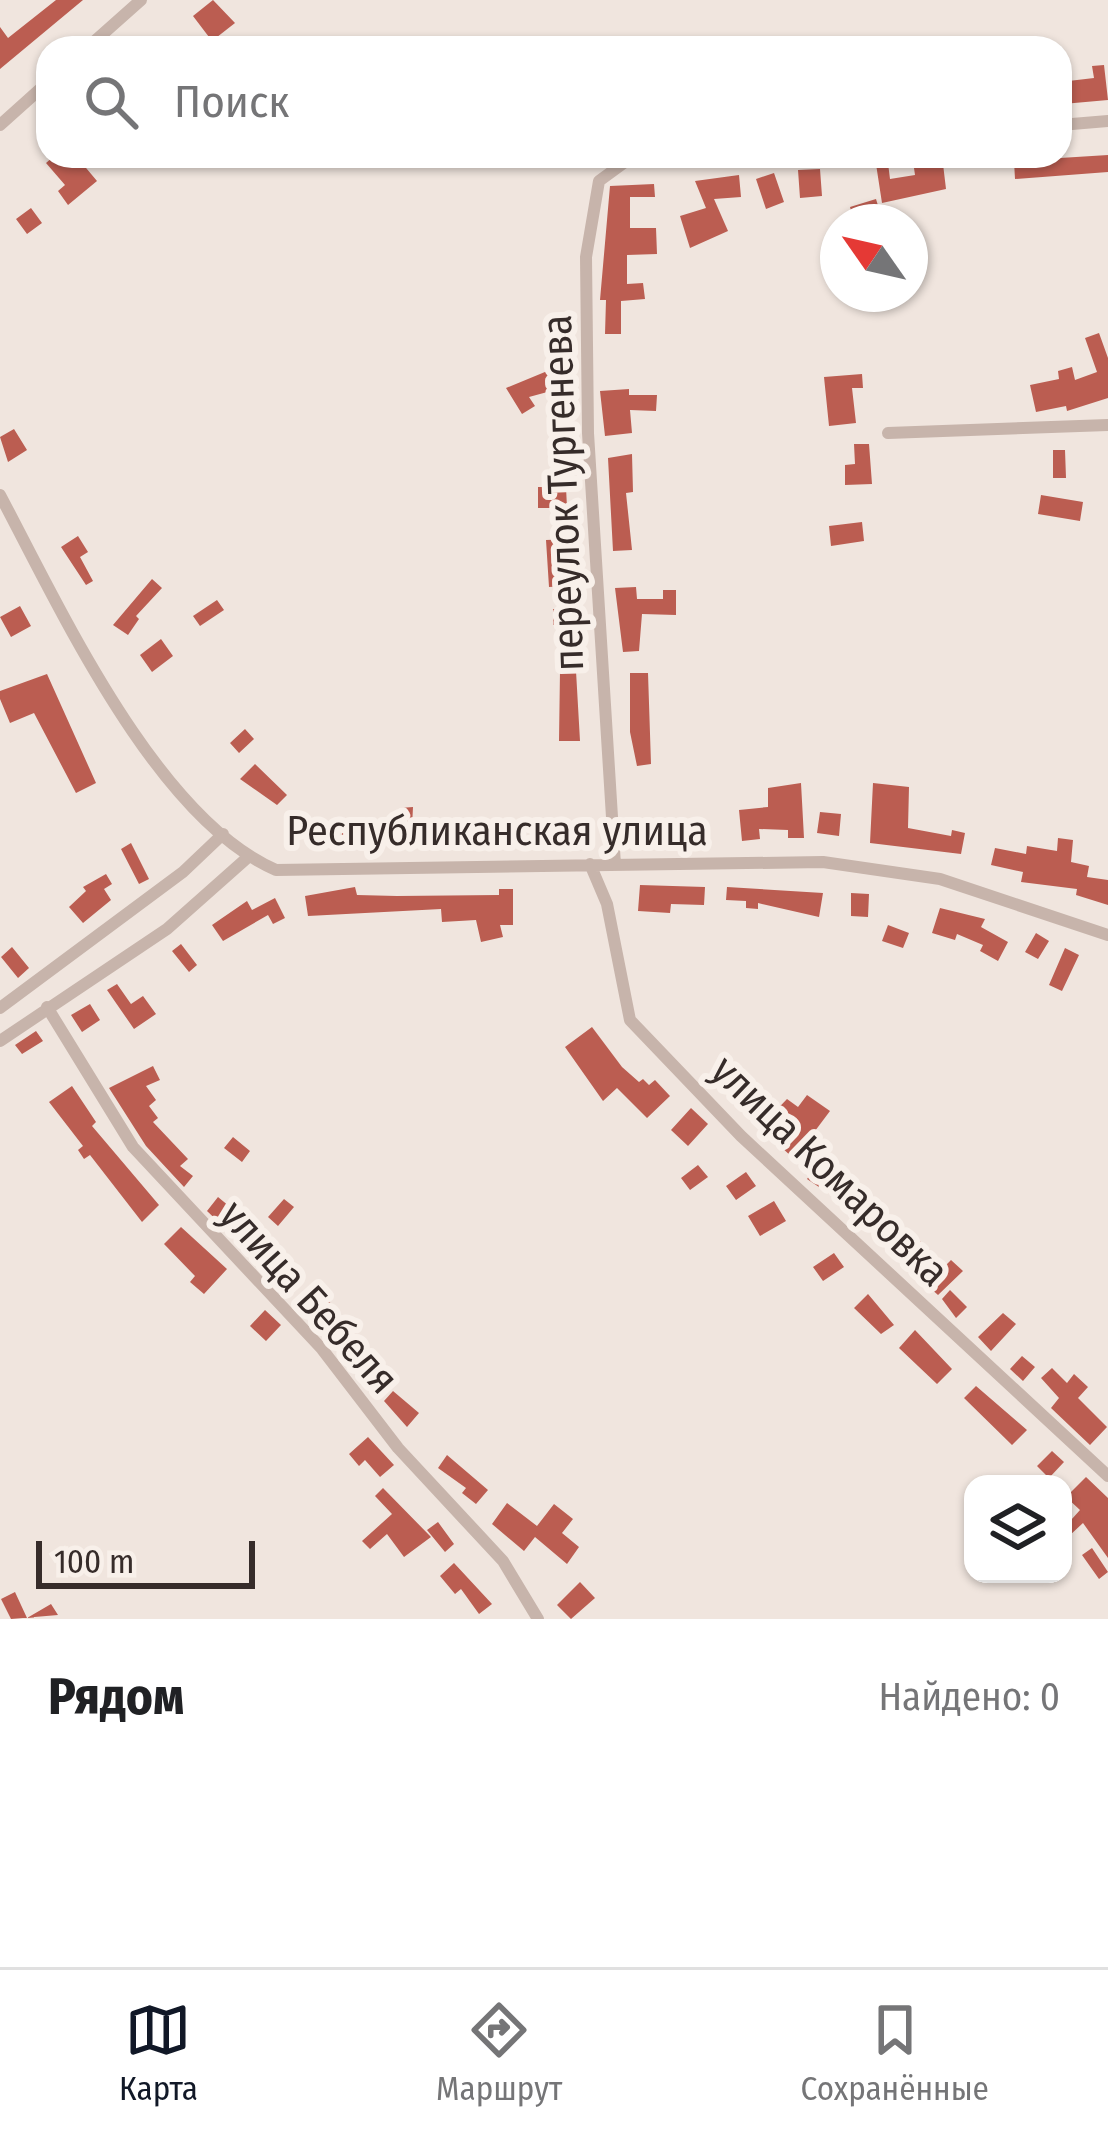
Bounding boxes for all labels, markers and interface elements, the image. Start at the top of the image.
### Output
search box [36,36,1072,168]
icon: search [78,69,144,135]
text: Поиск [174,75,289,129]
north arrow [820,204,928,312]
street label: переулок Тургенева [532,314,594,672]
street label: Республиканская улица [286,806,708,856]
street label: улица Комаровка [701,1045,959,1297]
street label: улица Бебеля [209,1190,409,1404]
map controls [964,1475,1072,1583]
button: layers [964,1475,1072,1583]
scale bar [36,1535,255,1588]
text: 100 m [54,1542,134,1582]
text: Рядом [48,1666,184,1728]
text: Найдено: 0 [878,1674,1060,1720]
tab: Карта [119,1997,198,2109]
tab: Маршрут [436,1997,562,2109]
tab: Сохранённые [801,1997,989,2109]

